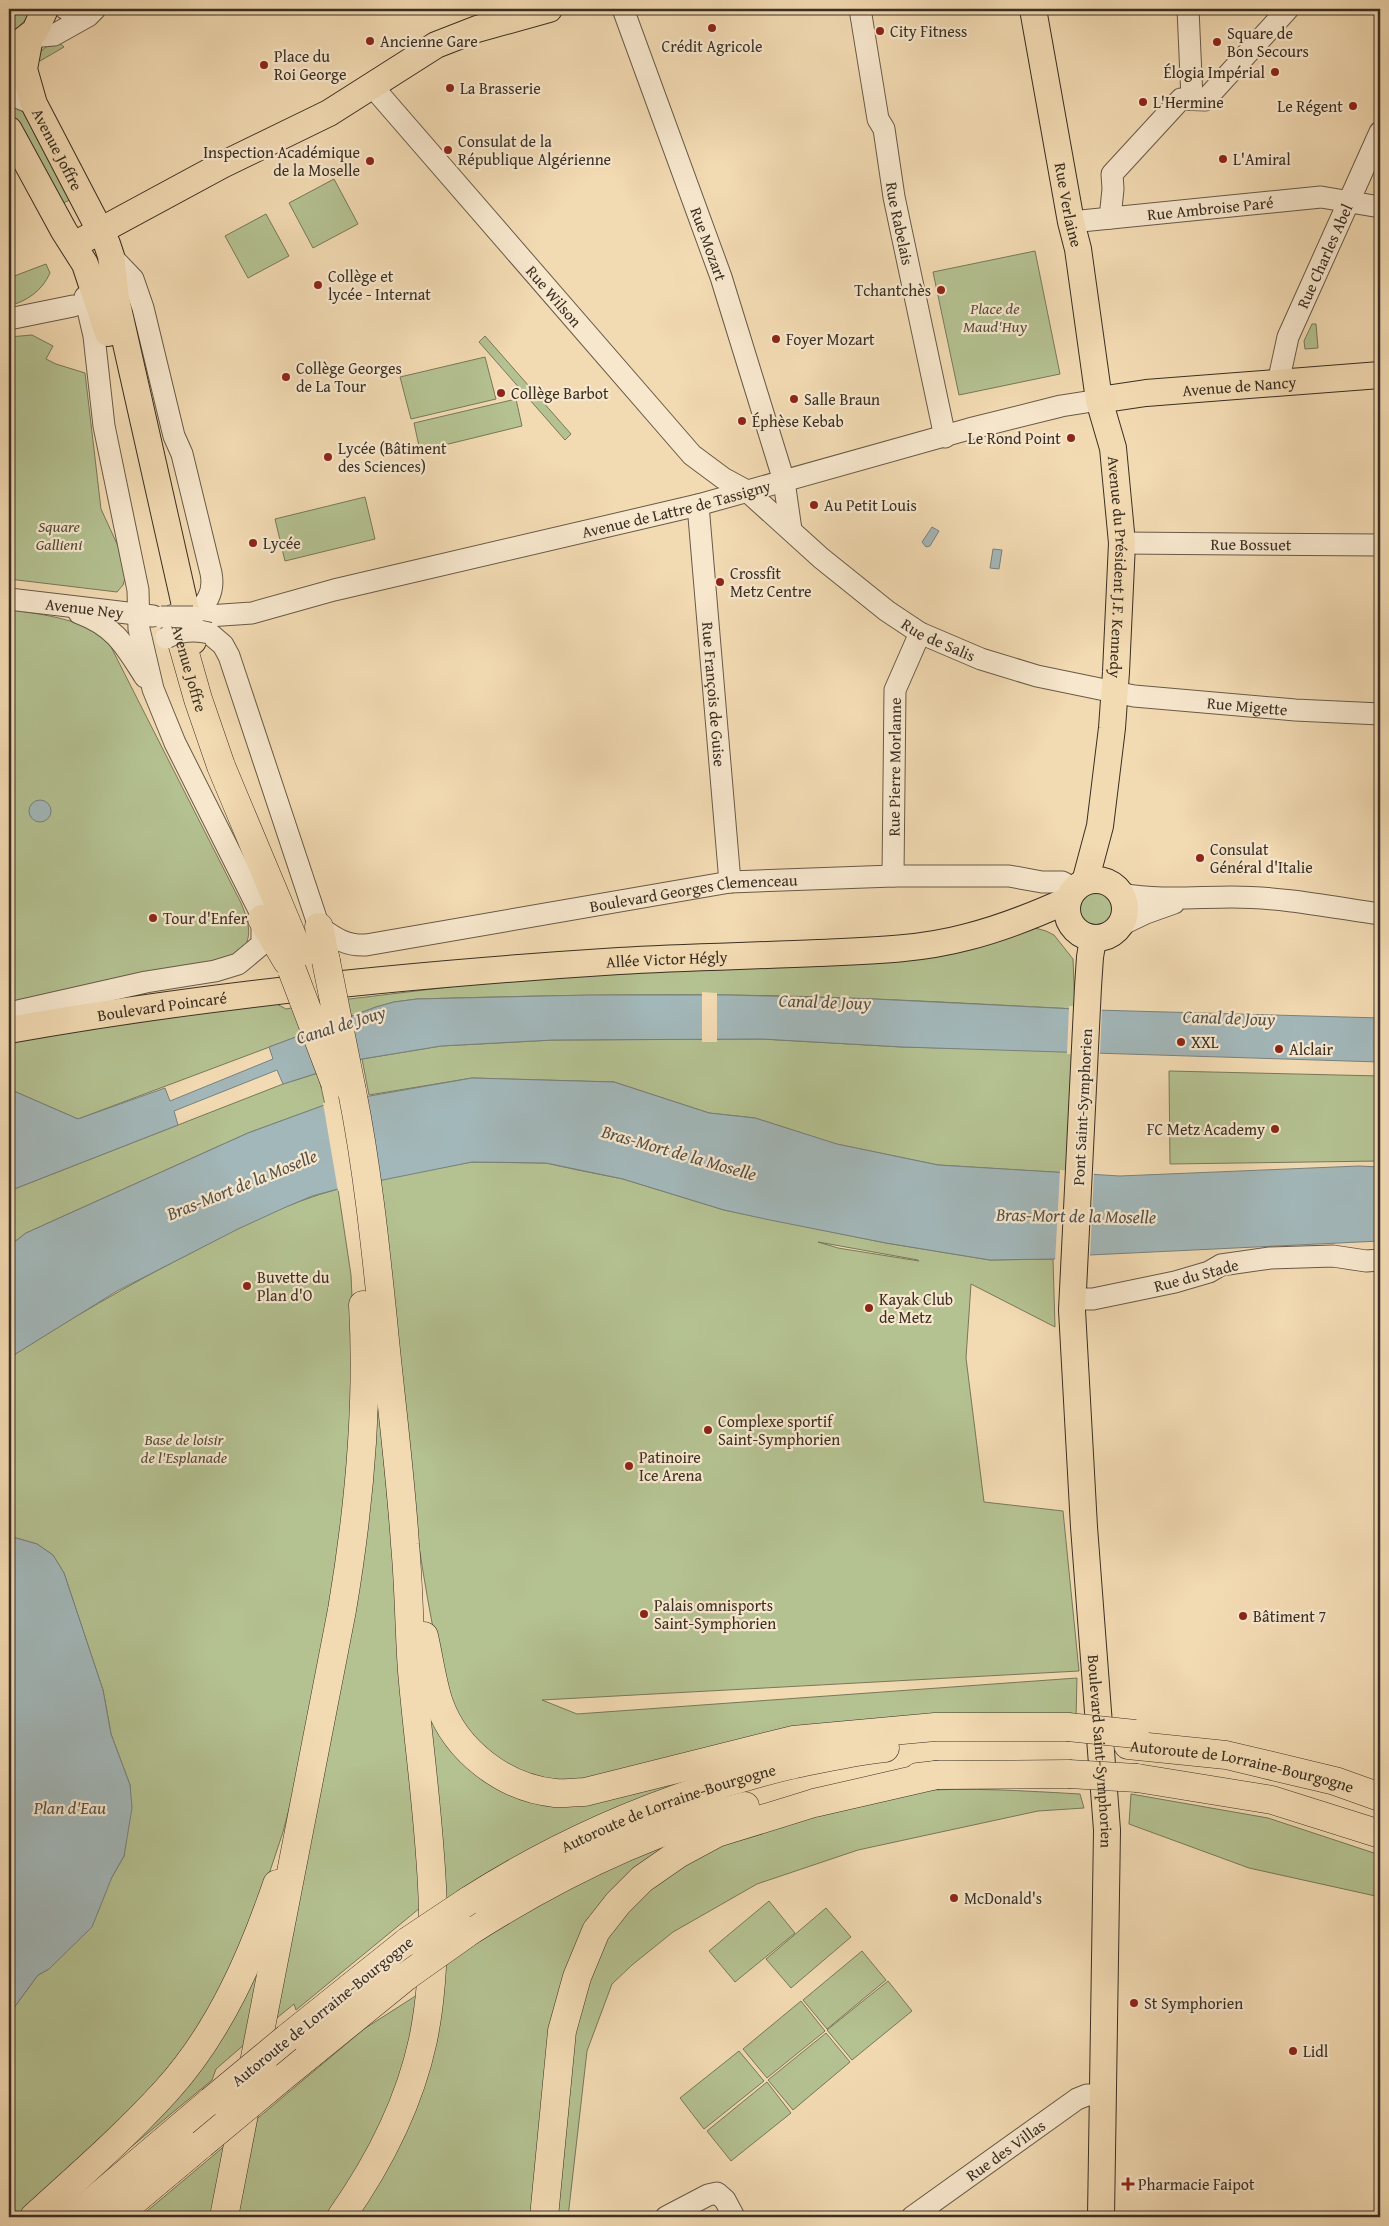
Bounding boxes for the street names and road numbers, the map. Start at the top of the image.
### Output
street label: Avenue Joffre [26,104,89,195]
street label: Rue Verlaine [1049,161,1089,250]
street label: Rue Rabelais [880,180,920,267]
street label: Rue Ambroise Paré [1146,190,1275,226]
street label: Rue Charles Abel [1290,199,1359,312]
street label: Rue Mozart [684,204,733,284]
street label: Rue Wilson [520,260,588,332]
street label: Avenue de Nancy [1181,369,1297,402]
street label: Avenue du Président J.F. Kennedy [1102,455,1134,679]
street label: Avenue de Lattre de Tassigny [579,473,773,544]
street label: Rue Bossuet [1211,532,1292,556]
street label: Avenue Ney [44,591,125,624]
street label: Rue de Salis [897,612,979,667]
street label: Avenue Joffre [165,621,214,715]
street label: Rue François de Guise [696,621,732,768]
street label: Rue Migette [1206,690,1289,721]
street label: Rue Pierre Morlanne [881,697,907,837]
street label: Boulevard Georges Clemenceau [588,868,798,918]
street label: Allée Victor Hégly [605,944,728,974]
street label: Boulevard Poincaré [96,985,228,1027]
street label: Pont Saint-Symphorien [1066,1028,1098,1186]
street label: Rue du Stade [1151,1252,1241,1298]
street label: Boulevard Saint-Symphorien [1082,1654,1119,1848]
street label: Autoroute de Lorraine-Bourgogne [1129,1733,1357,1799]
street label: Autoroute de Lorraine-Bourgogne [557,1757,778,1858]
street label: Autoroute de Lorraine-Bourgogne [226,1930,418,2092]
street label: Rue des Villas [961,2113,1050,2187]

